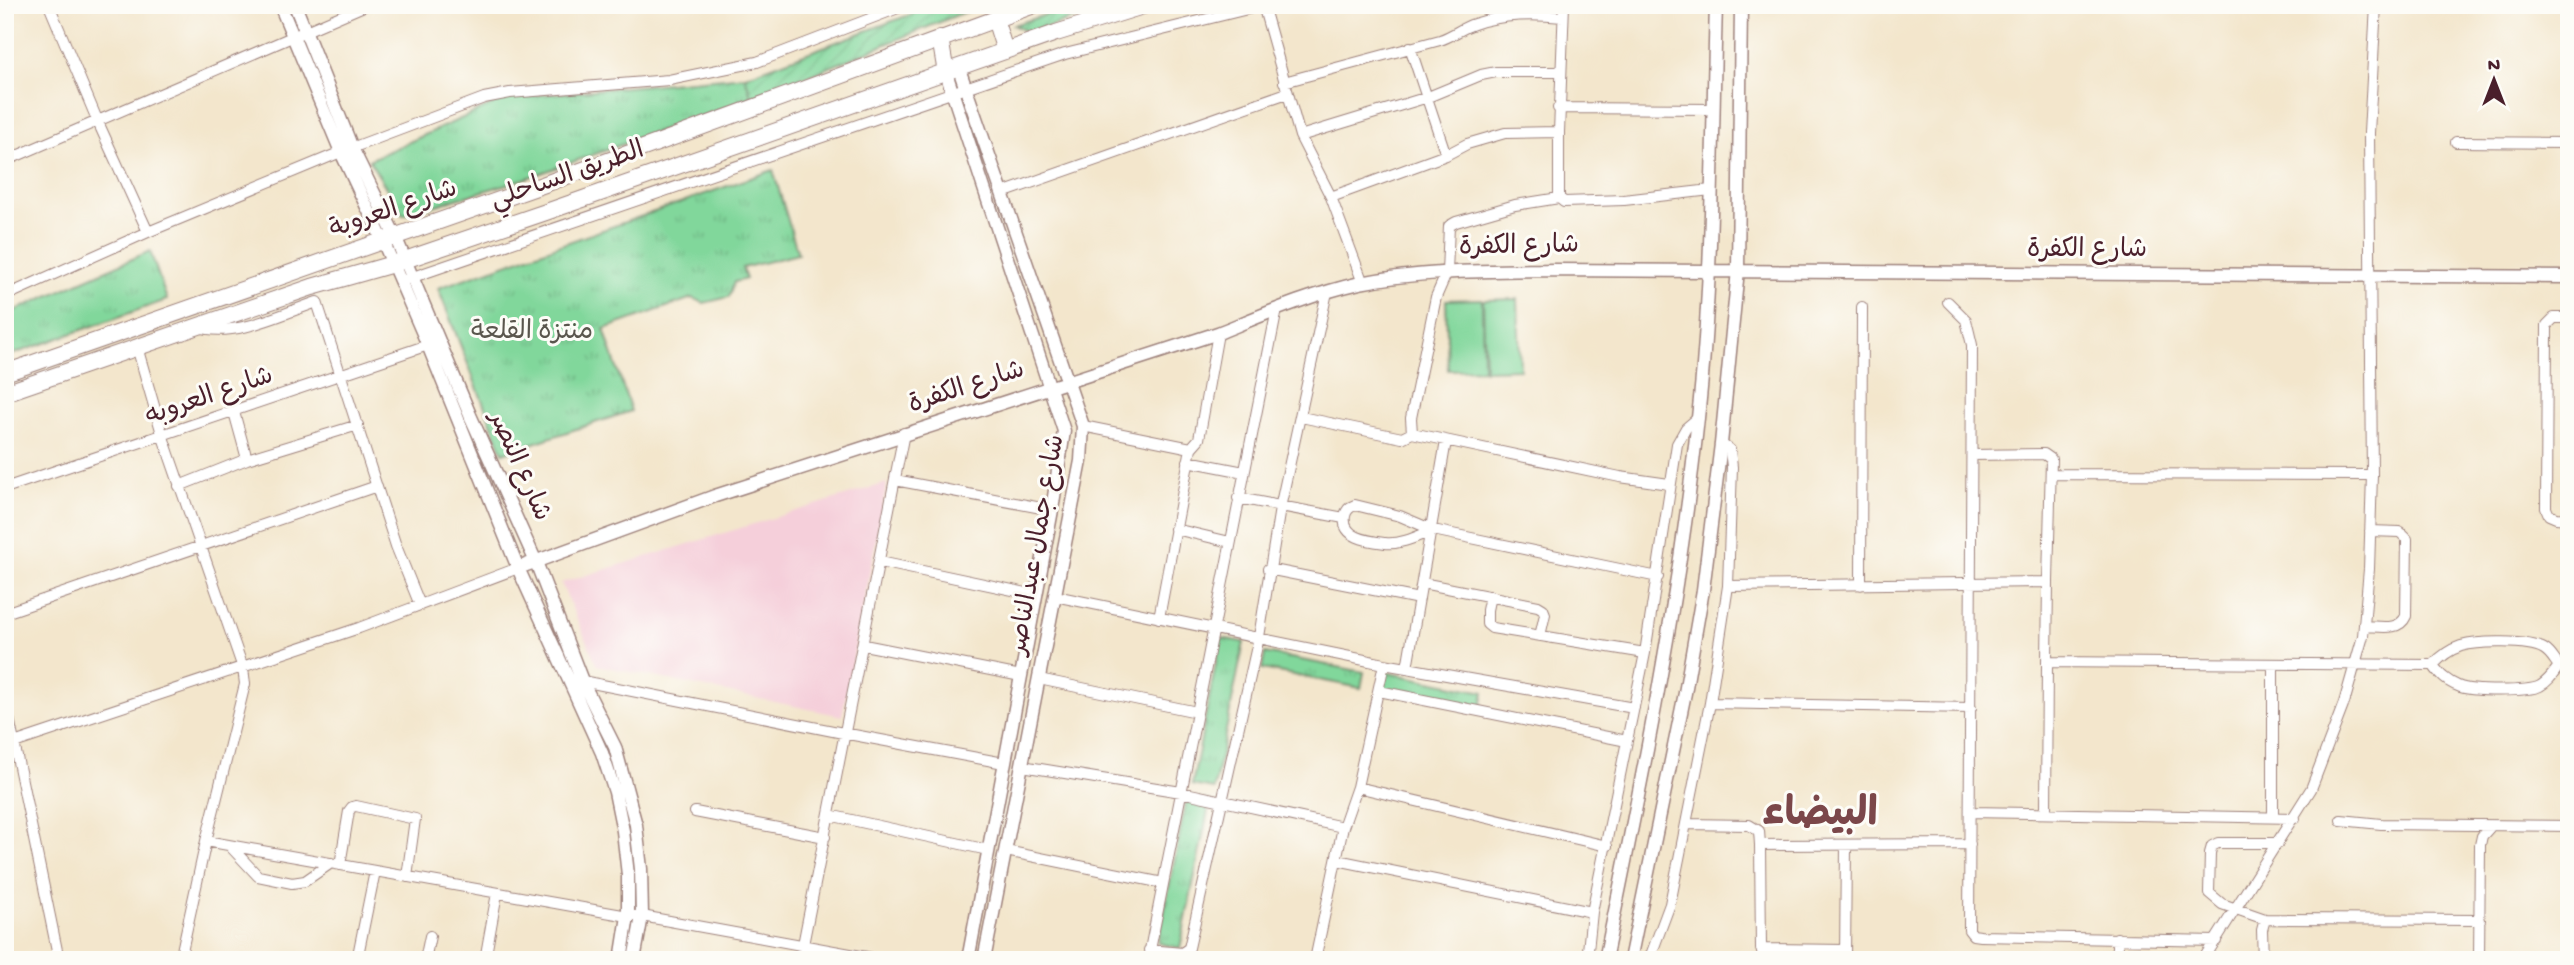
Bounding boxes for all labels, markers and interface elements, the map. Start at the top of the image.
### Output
north arrow [2458,46,2528,116]
text: N [2488,55,2500,78]
street label: الطريق الساحلي [487,136,650,221]
street label: شارع العروبة [326,175,462,247]
street label: شارع الكفرة [1459,231,1579,265]
street label: شارع الكفرة [2027,236,2147,267]
park label: منتزة القلعة [471,318,593,349]
street label: شارع الكفرة [905,356,1029,422]
street label: شارع العروبه [142,362,278,434]
street label: شارع النصر [479,406,556,527]
street label: شارع جمال عبدالناصر [1004,433,1074,659]
district label: البيضاء [1762,793,1878,840]

